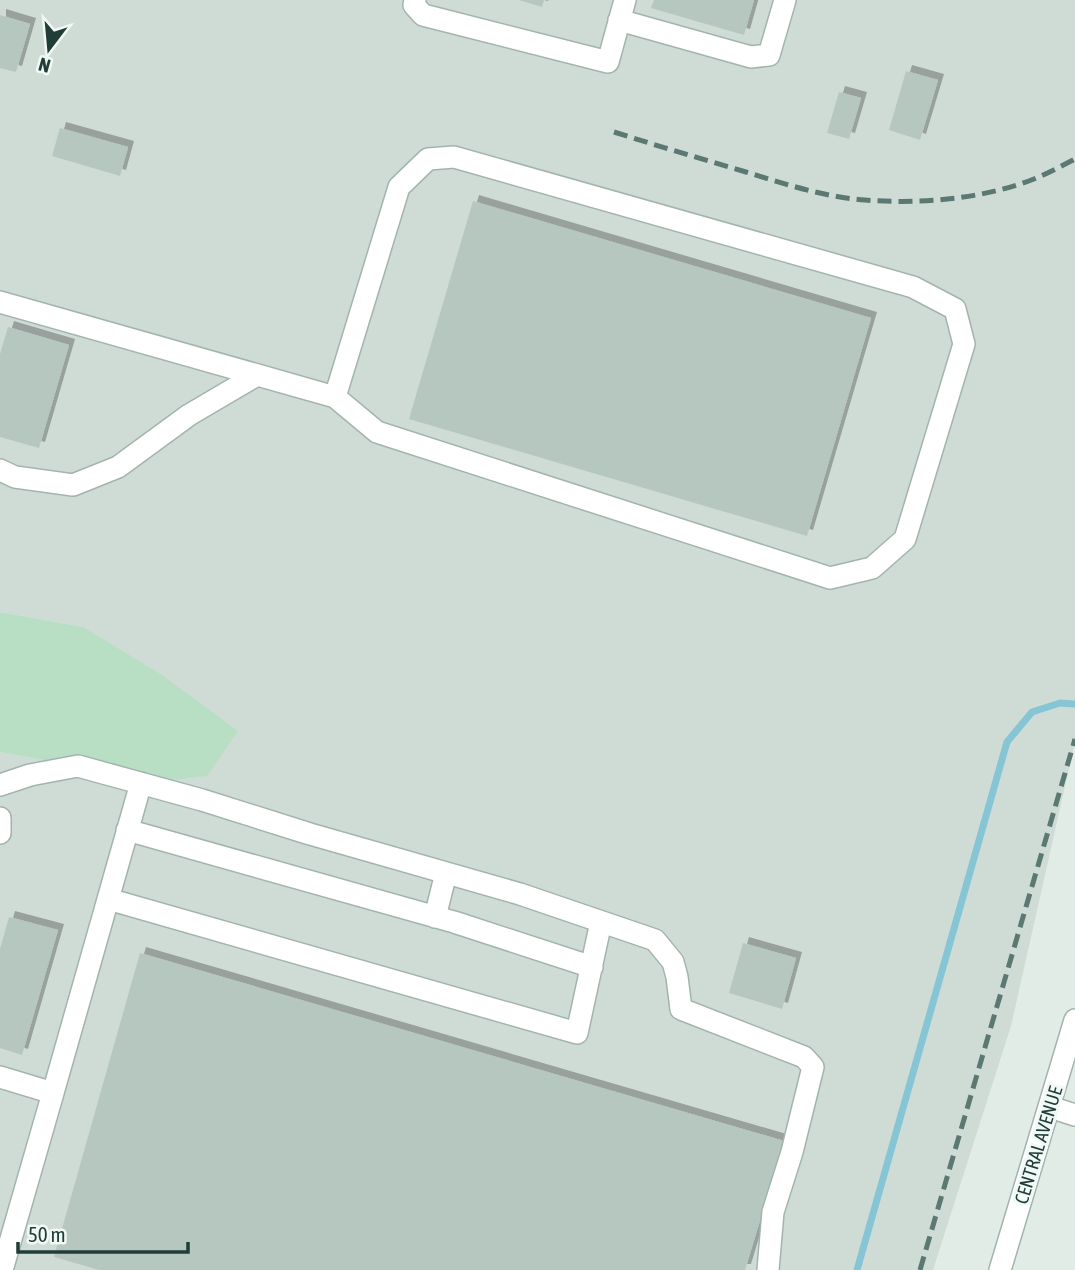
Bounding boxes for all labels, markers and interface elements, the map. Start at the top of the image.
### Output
north arrow [14,14,84,84]
text: N [36,53,53,77]
street label: CENTRAL AVENUE [1010,1084,1066,1206]
scale bar [18,1210,187,1254]
text: 50 m [28,1222,66,1246]

